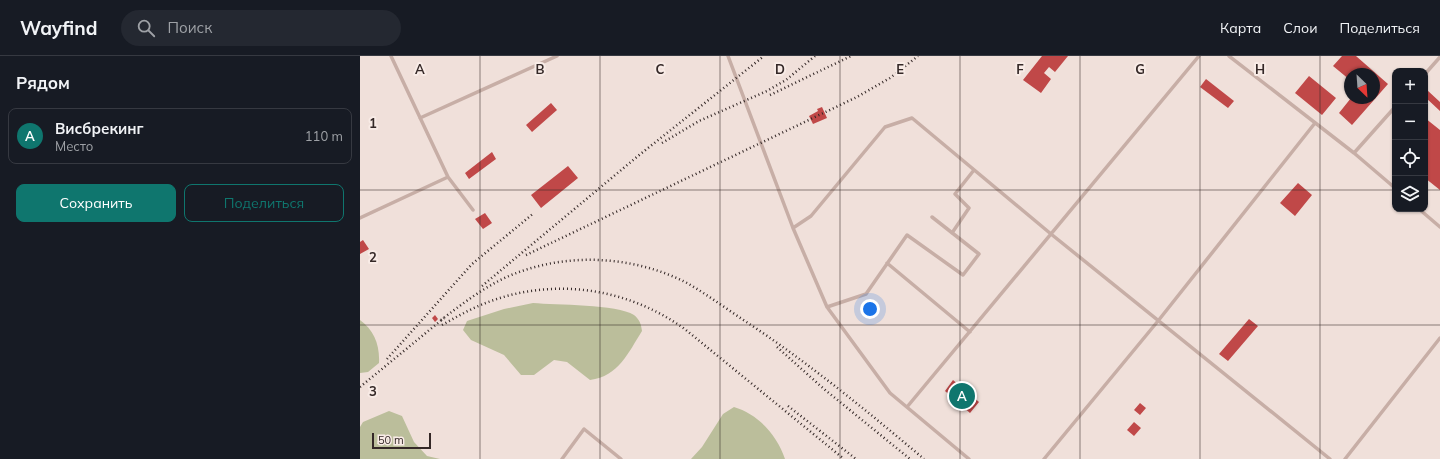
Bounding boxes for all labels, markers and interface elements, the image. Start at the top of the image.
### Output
search box [121,10,401,46]
text: Wayfind [20,16,97,40]
icon: search [135,17,157,39]
text: Поиск [167,18,212,37]
text: Карта [1220,19,1261,37]
text: Слои [1283,19,1318,37]
text: Поделиться [1340,19,1420,37]
text: A [415,61,425,77]
text: B [536,61,545,77]
text: C [656,61,665,77]
text: D [775,61,785,77]
text: E [896,61,904,77]
text: F [1016,61,1024,77]
text: G [1135,61,1145,77]
text: H [1255,61,1265,77]
north arrow [1344,68,1380,104]
map controls [1392,68,1428,212]
button: + [1392,68,1428,104]
text: Рядом [16,72,70,93]
button: − [1392,104,1428,140]
text: 1 [369,115,377,131]
text: Висбрекинг [55,119,143,138]
text: A [25,128,35,144]
text: 110 m [305,128,343,144]
text: Место [55,138,93,154]
button: locate [1392,140,1428,176]
button: layers [1392,176,1428,212]
button: Сохранить [16,184,176,222]
button: Поделиться [184,184,344,222]
text: 2 [369,249,377,265]
your location [860,299,880,319]
pin: A [949,381,975,411]
text: 3 [369,383,377,399]
scale bar [372,431,431,450]
text: 50 m [378,433,404,447]

